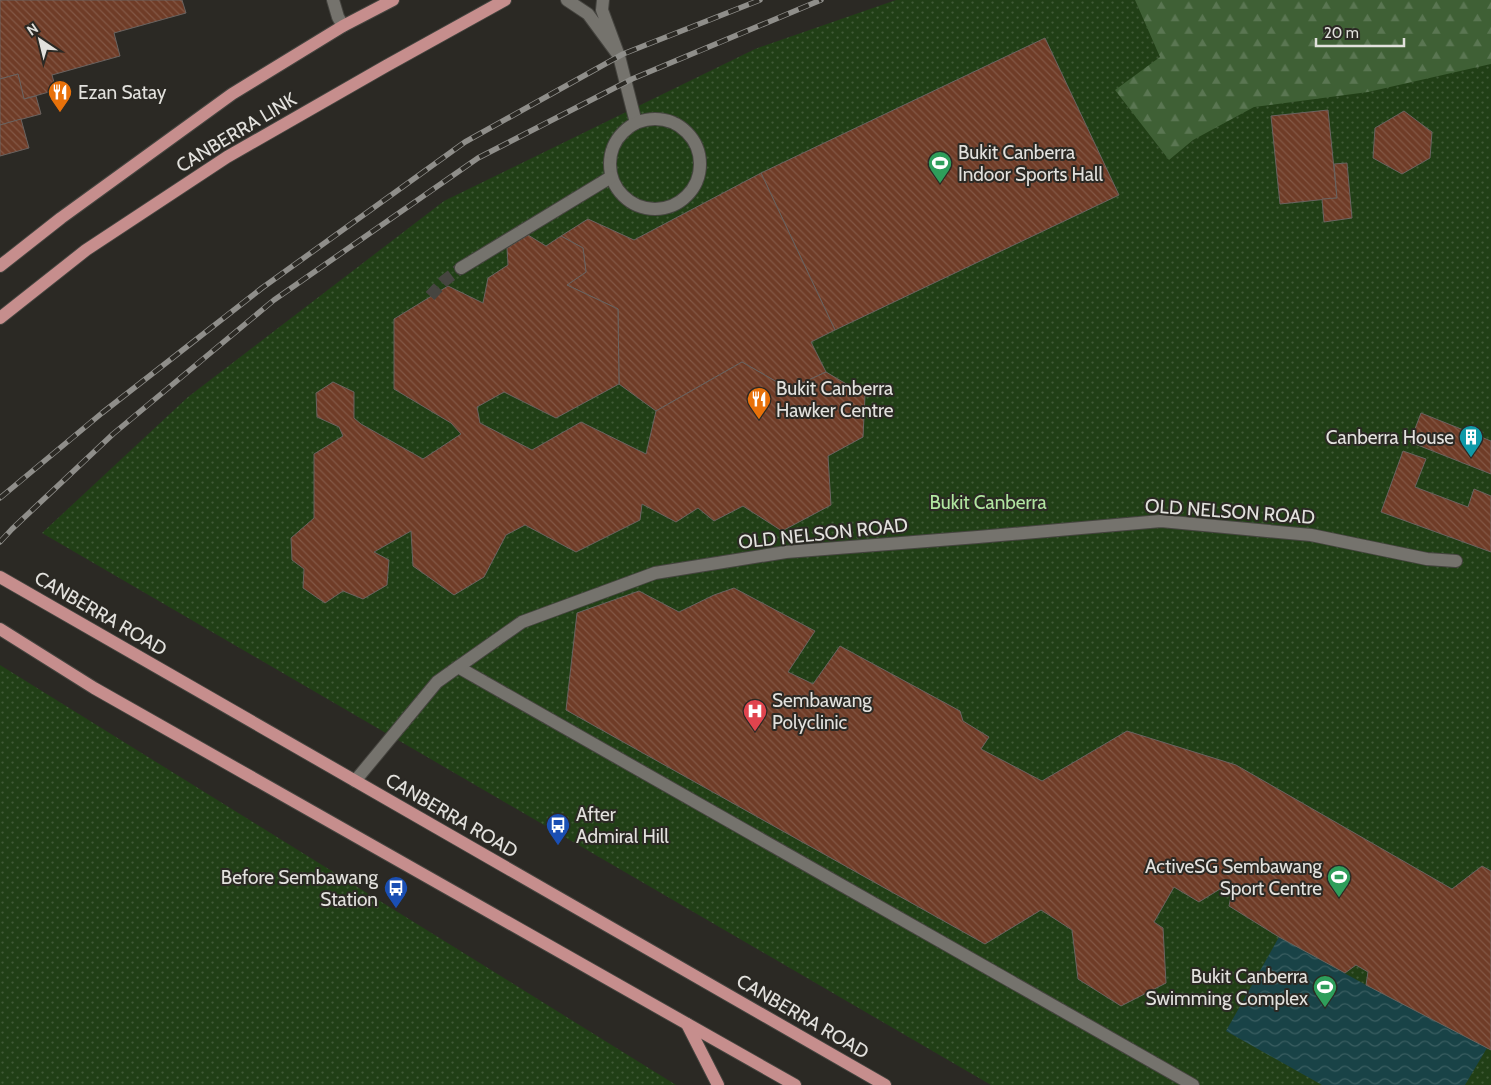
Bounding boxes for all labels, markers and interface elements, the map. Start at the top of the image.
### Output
north arrow [15,15,65,65]
scale bar [1316,15,1404,47]
text: N [23,19,42,40]
text: 20 m [1324,24,1359,42]
restaurant icon: Ezan Satay [47,79,73,113]
place label: Ezan Satay [78,81,167,104]
street label: CANBERRA LINK [172,87,301,177]
place label: Bukit Canberra Indoor Sports Hall [958,141,1103,186]
sports icon: Bukit Canberra Indoor Sports Hall [927,150,953,184]
place label: Bukit Canberra Hawker Centre [776,377,894,422]
restaurant icon: Bukit Canberra Hawker Centre [746,386,772,420]
building icon: Canberra House [1458,424,1484,458]
place label: Canberra House [1326,426,1454,449]
park label: Bukit Canberra [929,491,1047,514]
street label: OLD NELSON ROAD [1144,494,1316,529]
street label: OLD NELSON ROAD [737,513,909,554]
street label: CANBERRA ROAD [31,566,171,661]
place label: Sembawang Polyclinic [772,689,872,734]
hospital icon: Sembawang Polyclinic [742,698,768,732]
street label: CANBERRA ROAD [382,768,522,863]
place label: After Admiral Hill [576,803,669,848]
bus stop icon: After Admiral Hill [545,812,571,846]
place label: ActiveSG Sembawang Sport Centre [1145,855,1323,900]
sports icon: ActiveSG Sembawang Sport Centre [1326,864,1352,898]
place label: Before Sembawang Station [221,866,379,911]
bus stop icon: Before Sembawang Station [383,875,409,909]
place label: Bukit Canberra Swimming Complex [1145,965,1308,1010]
street label: CANBERRA ROAD [733,969,873,1064]
sports icon: Bukit Canberra Swimming Complex [1312,974,1338,1008]

